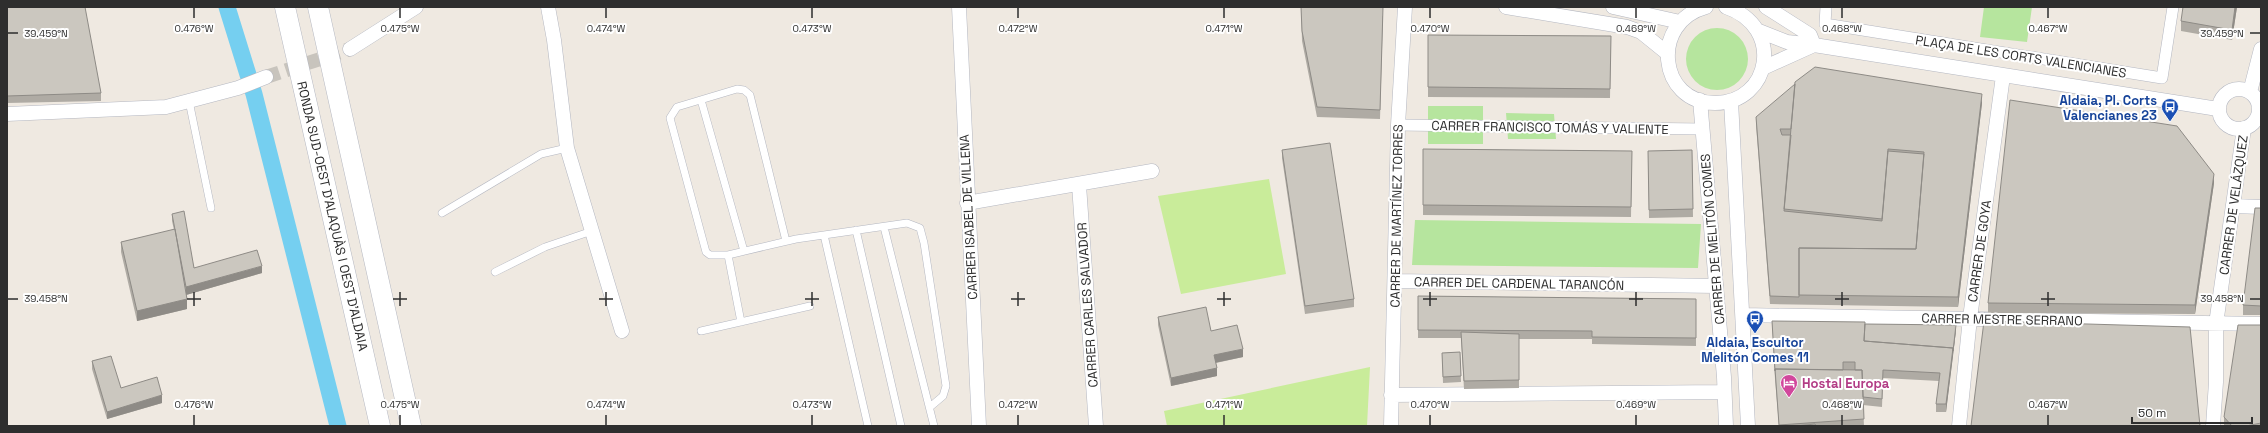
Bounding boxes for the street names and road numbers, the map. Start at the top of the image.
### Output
street label: PLAÇA DE LES CORTS VALENCIANES [1914,31,2128,82]
street label: RONDA SUD-OEST D'ALAQUÀS I OEST D'ALDAIA [293,80,372,353]
street label: CARRER FRANCISCO TOMÁS Y VALIENTE [1431,117,1669,138]
street label: CARRER DE MARTÍNEZ TORRES [1386,124,1407,308]
street label: CARRER ISABEL DE VILLENA [956,134,981,300]
street label: CARRER DE VELÁZQUEZ [2215,134,2252,276]
street label: CARRER DE MELITÓN COMES [1697,153,1728,325]
street label: CARRER DE GOYA [1964,199,1995,303]
street label: CARRER CARLES SALVADOR [1073,222,1102,388]
street label: CARRER DEL CARDENAL TARANCÓN [1414,273,1624,294]
street label: CARRER MESTRE SERRANO [1921,310,2083,329]

